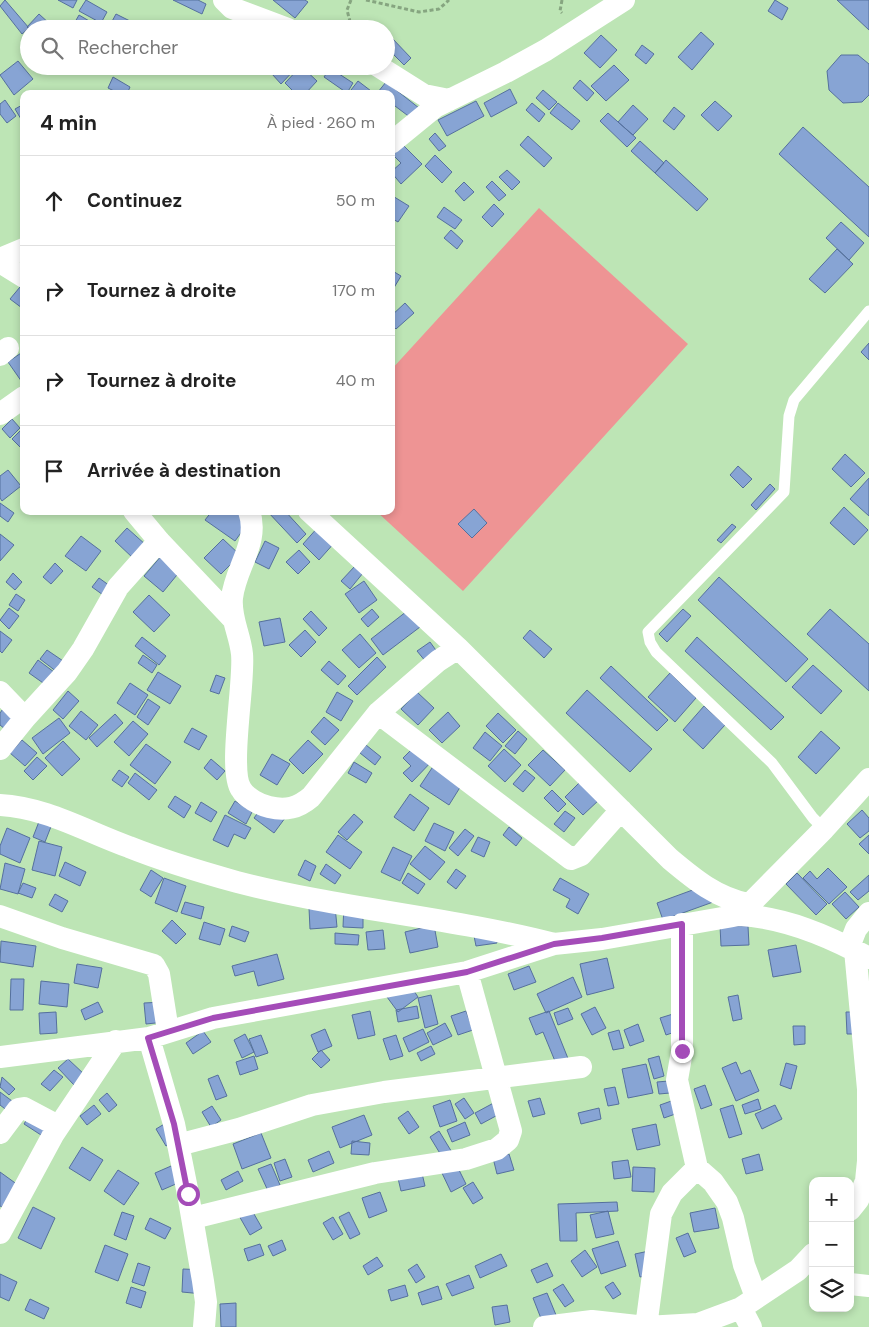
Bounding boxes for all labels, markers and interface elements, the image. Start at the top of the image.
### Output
search box [20,20,395,75]
icon: search [38,34,66,62]
text: Rechercher [78,35,178,60]
text: 4 min [40,109,97,137]
text: À pied · 260 m [267,112,375,133]
icon: ahead [40,187,68,215]
text: Continuez [87,188,182,213]
text: 50 m [336,190,375,211]
icon: right [40,277,68,305]
text: Tournez à droite [87,278,237,303]
text: 170 m [332,280,375,301]
icon: right [40,367,68,395]
text: Tournez à droite [87,368,237,393]
text: 40 m [336,370,375,391]
icon: arrive [40,457,68,485]
text: Arrivée à destination [87,458,281,483]
route end [671,1040,694,1063]
map controls [809,1177,854,1312]
button: + [809,1177,854,1222]
route start [177,1183,200,1206]
button: − [809,1222,854,1267]
button: layers [809,1267,854,1312]

